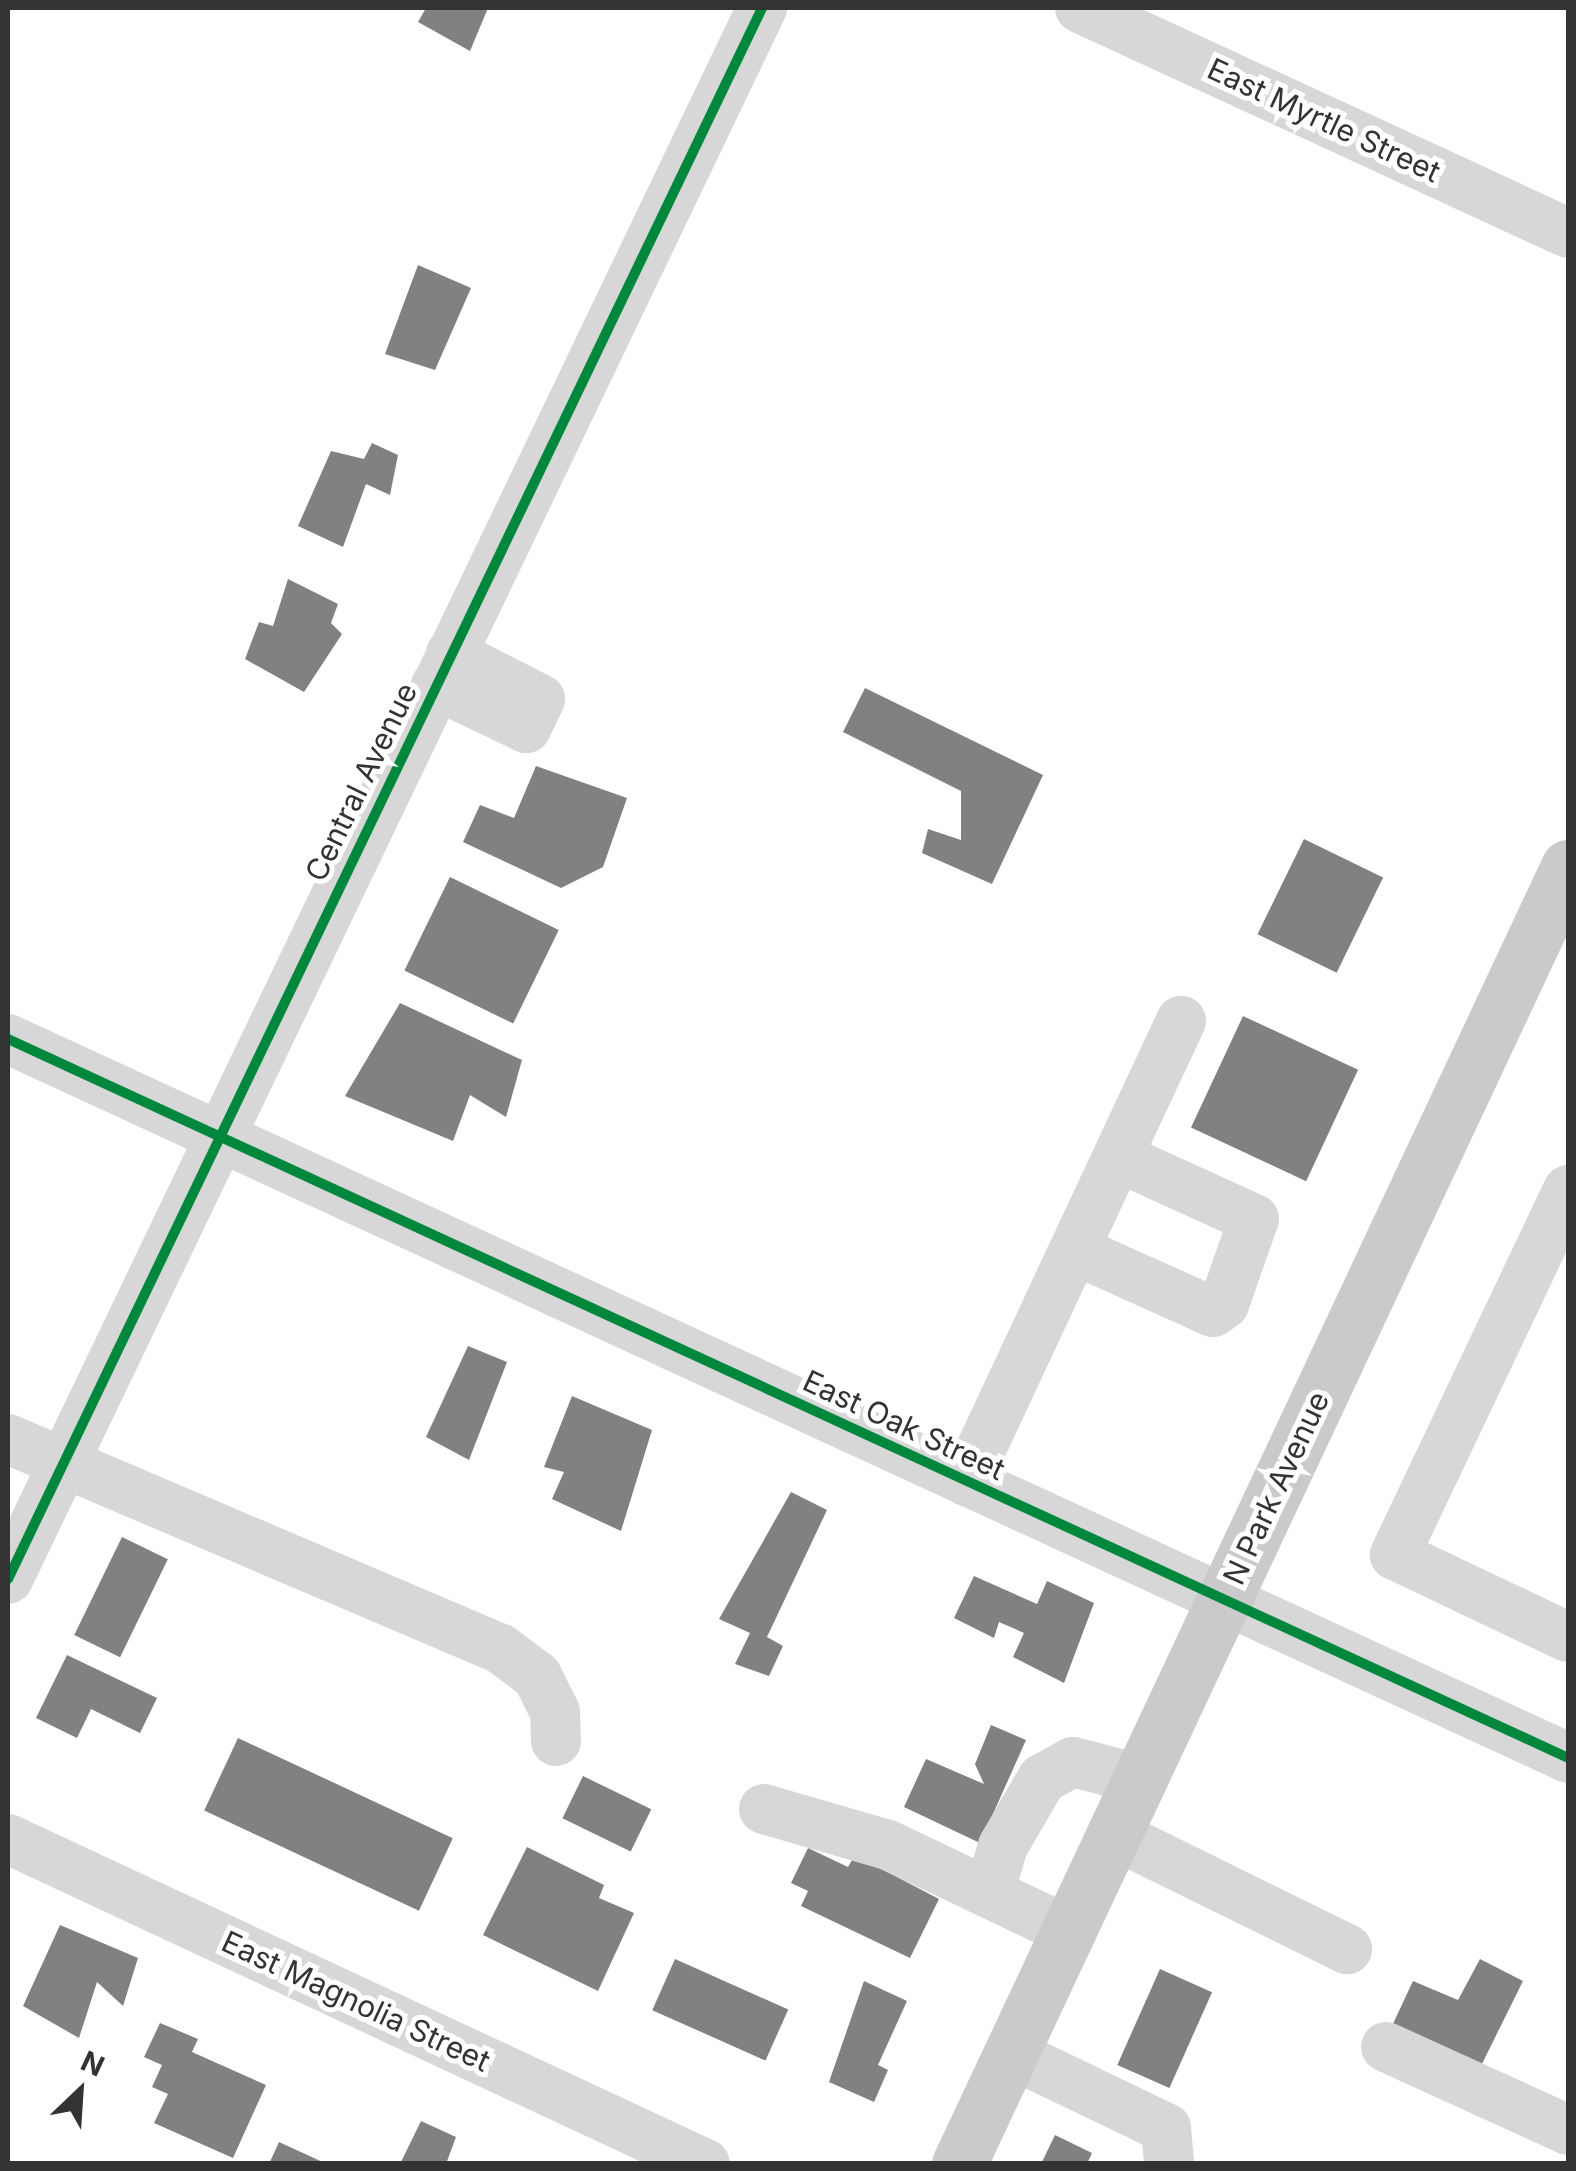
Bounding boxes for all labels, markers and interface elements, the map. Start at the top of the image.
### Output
street label: East Myrtle Street [1202,50,1446,190]
street label: Central Avenue [297,677,425,887]
street label: East Oak Street [797,1363,1011,1487]
street label: N Park Avenue [1216,1386,1336,1590]
street label: East Magnolia Street [216,1923,496,2079]
north arrow [30,2041,130,2141]
text: N [76,2044,110,2084]

